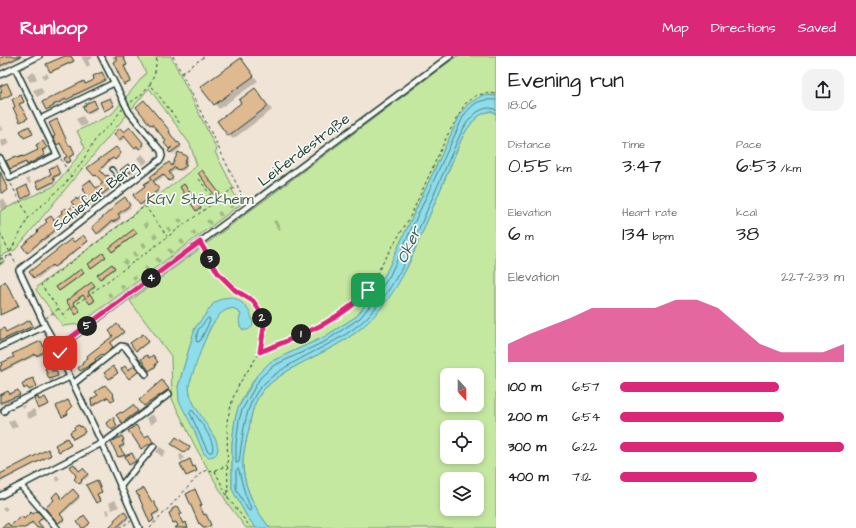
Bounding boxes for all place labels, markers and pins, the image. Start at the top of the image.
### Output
pin: 3 [200,249,220,269]
pin: 4 [141,268,161,288]
pin [351,273,385,307]
pin: 2 [252,308,272,328]
pin: 5 [77,316,97,336]
pin: 1 [291,324,311,344]
pin [43,336,77,370]

